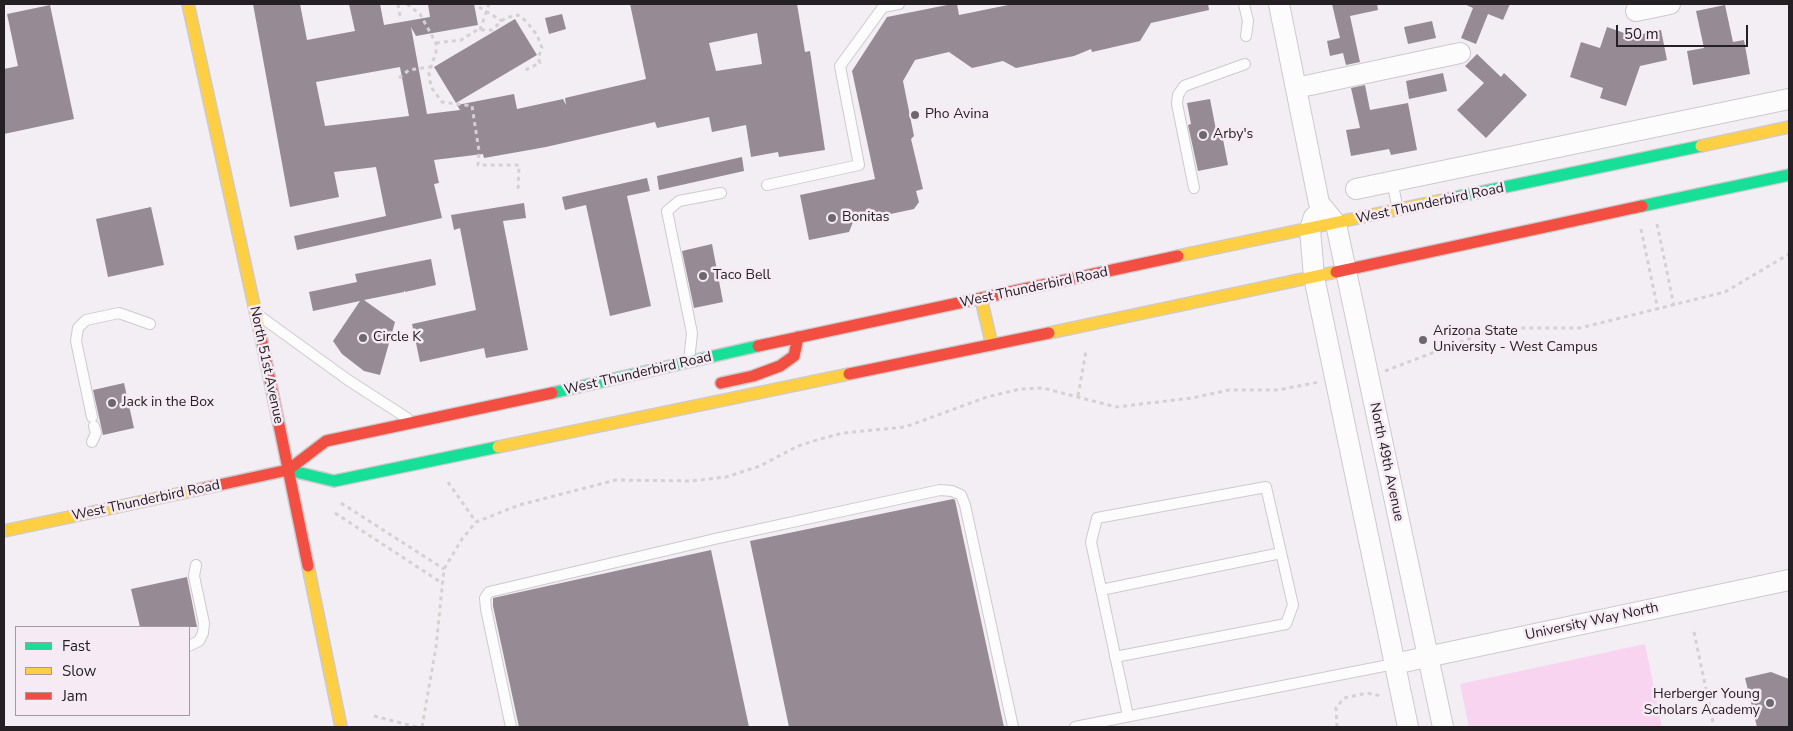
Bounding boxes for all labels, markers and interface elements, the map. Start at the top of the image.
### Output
scale bar [1618,15,1750,47]
text: 50 m [1624,24,1659,44]
place label: Pho Avina [925,107,989,123]
marker: Pho Avina [909,109,921,121]
place label: Arby's [1213,127,1253,143]
marker: Arby's [1197,129,1209,141]
street label: West Thunderbird Road [1355,180,1505,228]
place label: Bonitas [842,210,890,226]
marker: Bonitas [826,212,838,224]
street label: West Thunderbird Road [959,264,1109,312]
place label: Taco Bell [713,268,771,284]
marker: Taco Bell [697,270,709,282]
street label: North 51st Avenue [245,305,287,425]
place label: Arizona State University - West Campus [1433,324,1598,357]
place label: Circle K [373,330,421,346]
marker: Circle K [357,332,369,344]
marker: Arizona State University - West Campus [1417,334,1429,346]
street label: West Thunderbird Road [563,349,713,399]
place label: Jack in the Box [122,395,214,411]
marker: Jack in the Box [106,397,118,409]
street label: North 49th Avenue [1365,401,1407,523]
street label: West Thunderbird Road [71,477,221,525]
street label: University Way North [1524,600,1660,644]
legend [15,626,190,716]
text: Fast [62,636,90,656]
text: Slow [62,661,96,681]
text: Jam [62,686,88,706]
place label: Herberger Young Scholars Academy [1644,687,1760,720]
marker: Herberger Young Scholars Academy [1764,697,1776,709]

